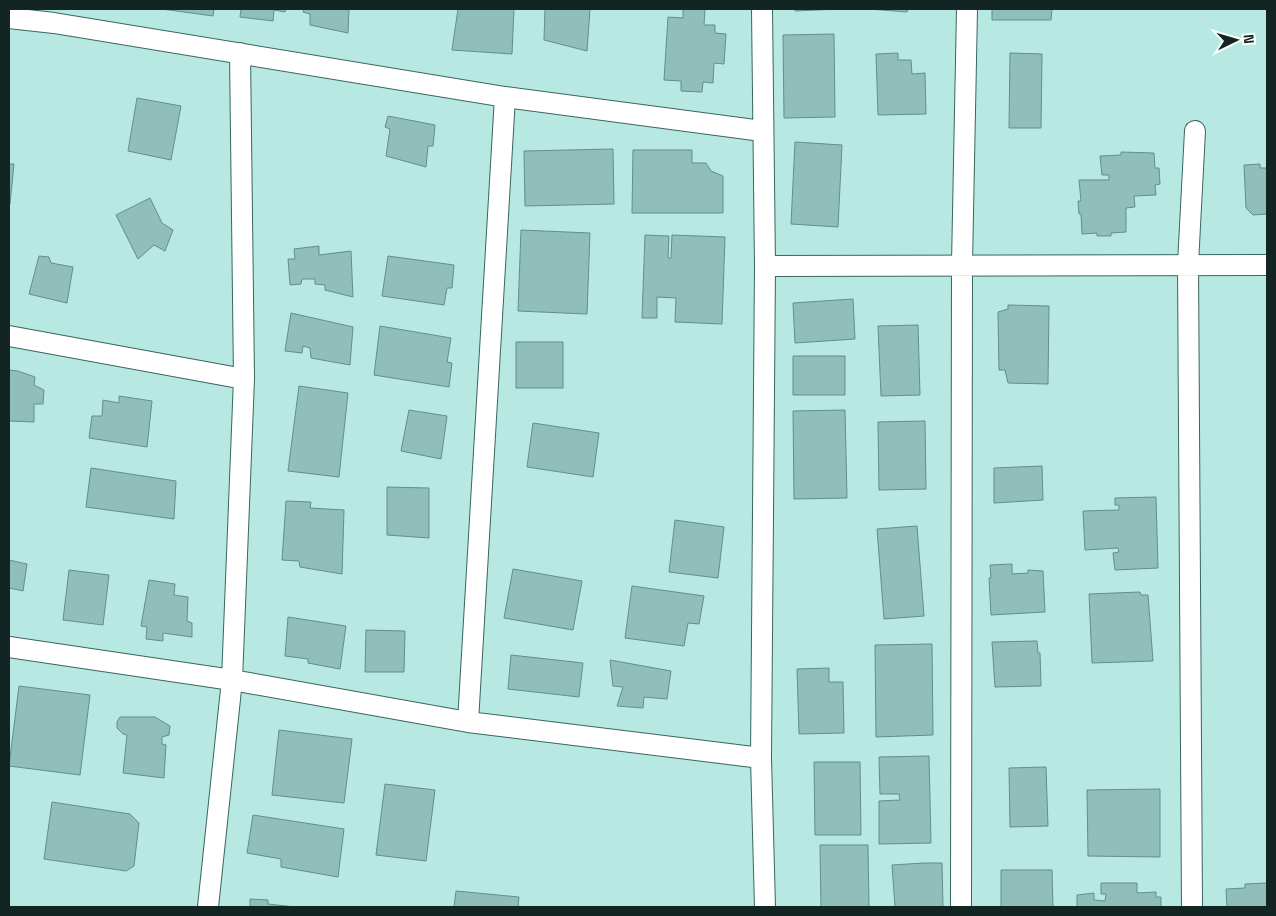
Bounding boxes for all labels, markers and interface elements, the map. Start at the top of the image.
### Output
north arrow [1211,15,1261,65]
text: N [1240,33,1258,44]

